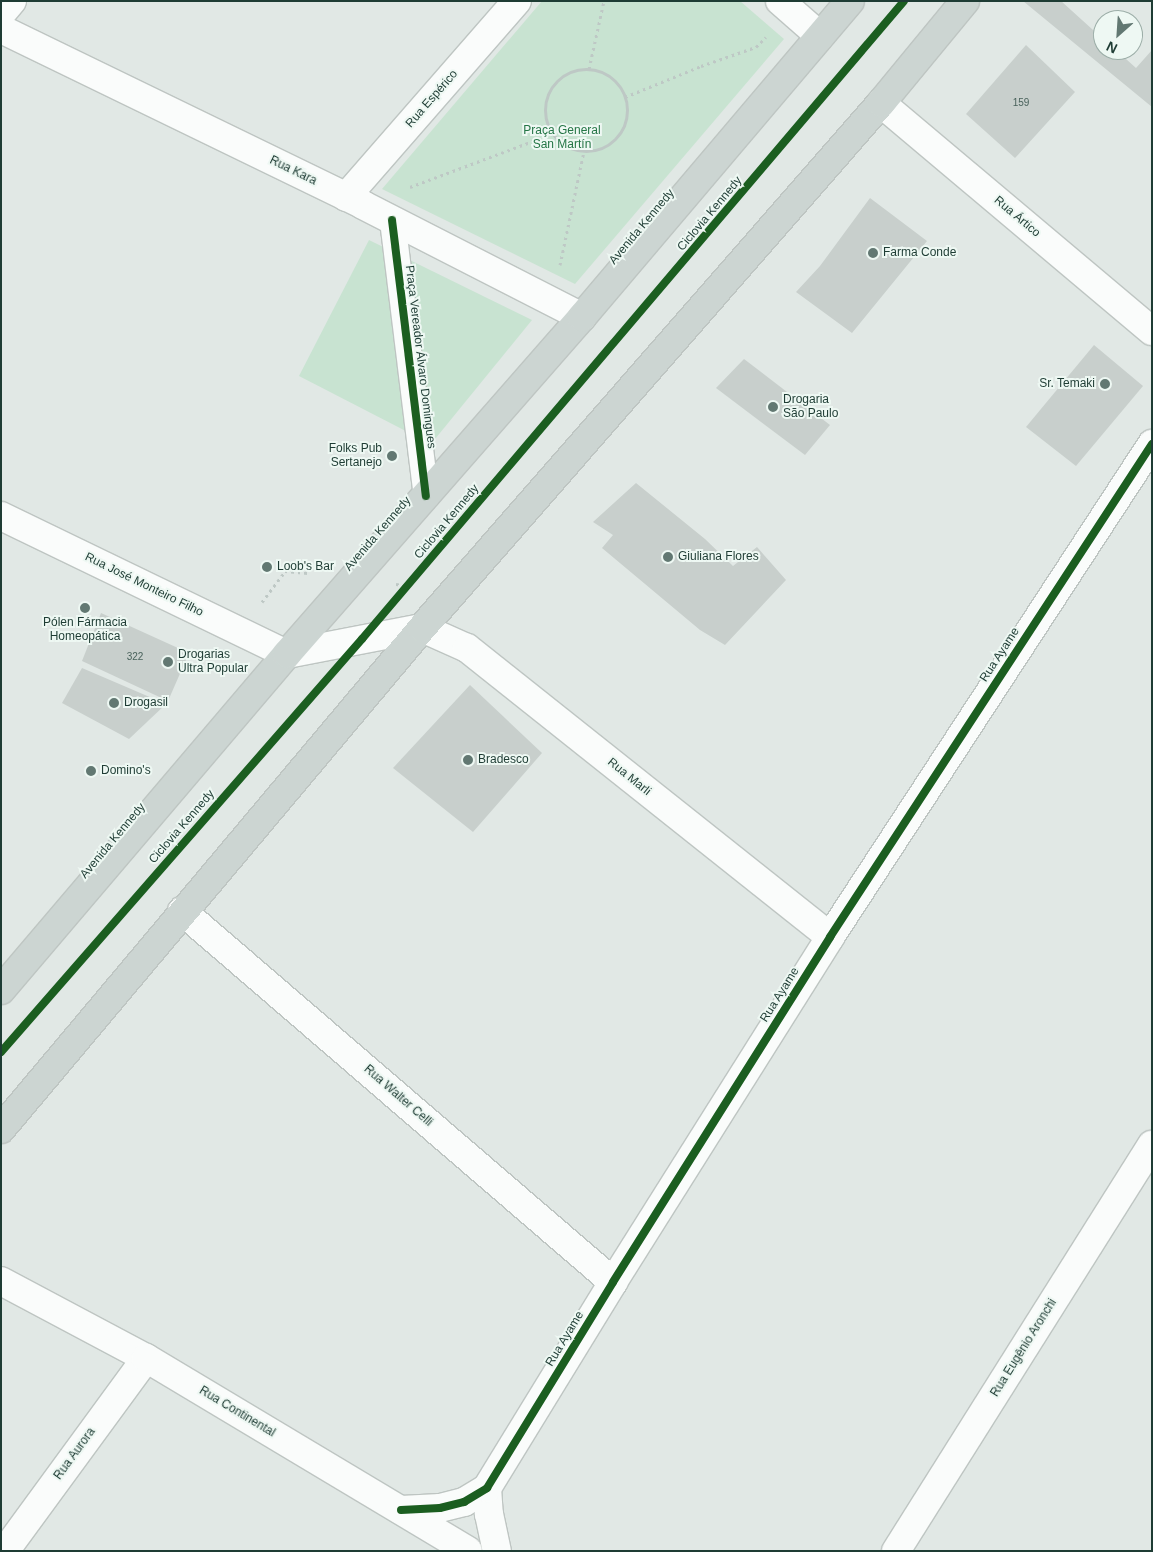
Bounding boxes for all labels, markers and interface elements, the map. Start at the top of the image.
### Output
north arrow [1093,10,1143,60]
text: N [1104,38,1120,57]
street label: Rua Espérico [403,67,461,131]
house number: 159 [1013,97,1029,109]
park label: Praça General San Martín [523,124,601,152]
street label: Rua Kara [267,153,319,189]
street label: Ciclovia Kennedy [675,174,745,254]
street label: Avenida Kennedy [606,186,678,268]
street label: Rua Ártico [991,193,1043,241]
place label: Farma Conde [883,246,956,260]
marker: Farma Conde [867,247,879,259]
street label: Praça Vereador Álvaro Domingues [402,264,438,450]
place label: Sr. Temaki [1039,377,1095,391]
marker: Sr. Temaki [1099,378,1111,390]
place label: Drogaria São Paulo [783,393,838,421]
marker: Drogaria São Paulo [767,401,779,413]
place label: Folks Pub Sertanejo [329,442,382,470]
marker: Folks Pub Sertanejo [386,450,398,462]
street label: Ciclovia Kennedy [412,482,482,562]
street label: Avenida Kennedy [342,494,414,574]
street label: Rua José Monteiro Filho [82,550,206,620]
place label: Giuliana Flores [678,550,759,564]
marker: Giuliana Flores [662,551,674,563]
place label: Loob's Bar [277,560,334,574]
marker: Loob's Bar [261,561,273,573]
marker: Pólen Fármacia Homeopática [79,602,91,614]
place label: Pólen Fármacia Homeopática [43,616,127,644]
street label: Rua Ayame [977,625,1023,685]
place label: Drogarias Ultra Popular [178,648,248,676]
house number: 322 [127,651,143,663]
marker: Drogarias Ultra Popular [162,656,174,668]
place label: Drogasil [124,696,168,710]
marker: Drogasil [108,697,120,709]
place label: Bradesco [478,753,529,767]
marker: Bradesco [462,754,474,766]
street label: Rua Marli [605,755,653,799]
place label: Domino's [101,764,151,778]
marker: Domino's [85,765,97,777]
street label: Ciclovia Kennedy [146,787,218,867]
street label: Avenida Kennedy [77,800,149,882]
street label: Rua Ayame [757,965,803,1025]
street label: Rua Walter Celli [361,1062,435,1130]
street label: Rua Eugênio Aronchi [988,1296,1060,1400]
street label: Rua Ayame [543,1309,587,1369]
street label: Rua Continental [196,1384,278,1440]
street label: Rua Aurora [51,1425,99,1483]

